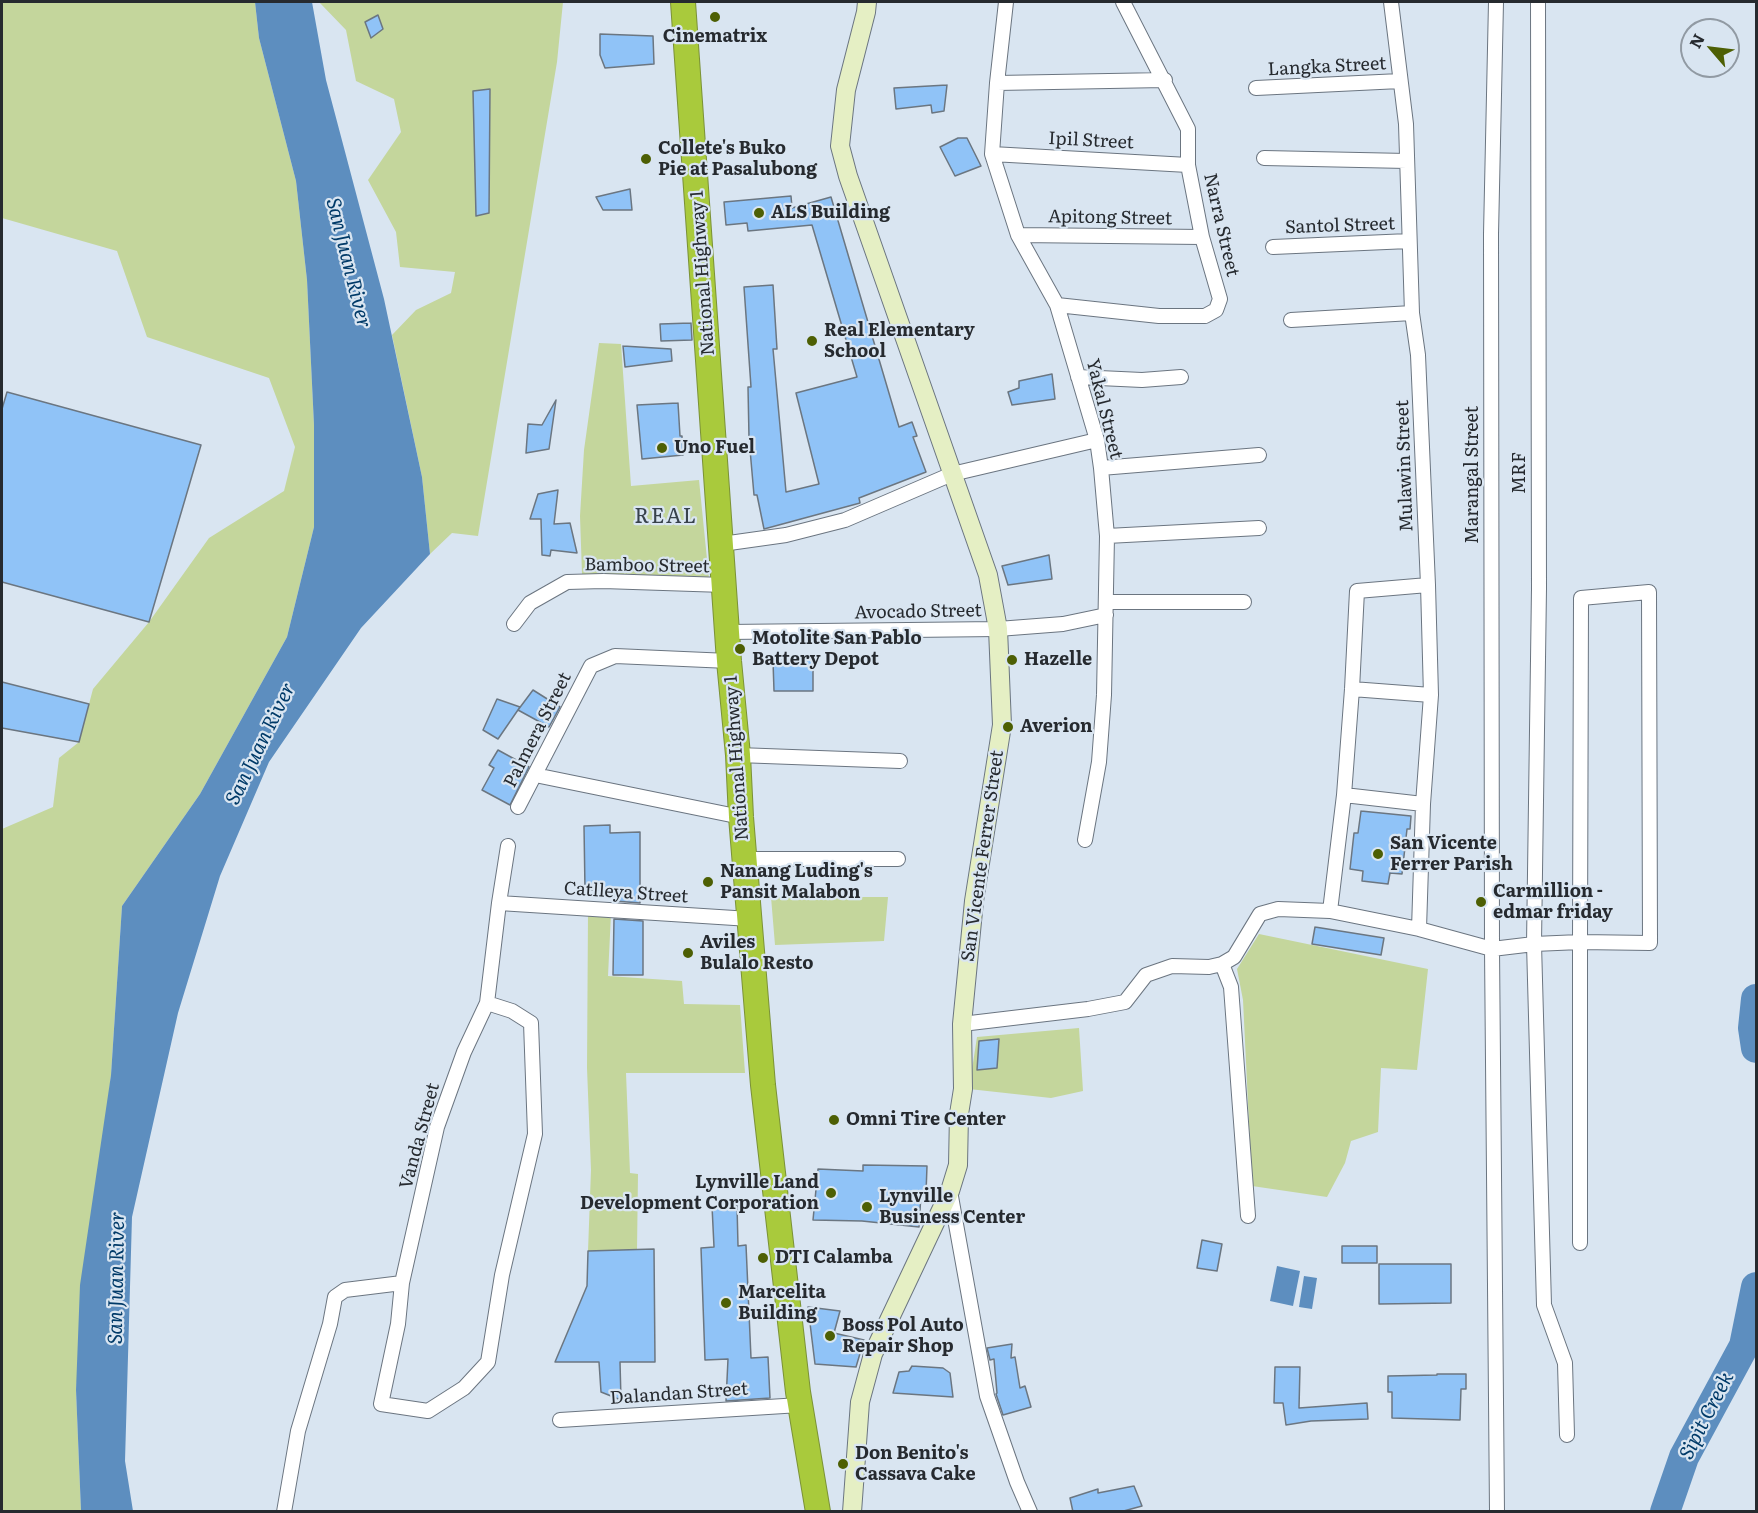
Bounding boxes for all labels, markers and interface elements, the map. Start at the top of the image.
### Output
marker: Cinematrix [708,10,722,24]
north arrow [1680,18,1740,78]
place label: Cinematrix [663,26,767,48]
text: N [1682,29,1710,52]
street label: Langka Street [1267,53,1387,81]
street label: Ipil Street [1048,128,1134,154]
place label: Collete's Buko Pie at Pasalubong [658,138,817,180]
marker: Collete's Buko Pie at Pasalubong [639,152,653,166]
street label: Narra Street [1199,171,1243,279]
street label: National Highway 1 [686,190,720,356]
water label: San Juan River [320,196,376,330]
place label: ALS Building [771,202,890,224]
marker: ALS Building [752,206,766,220]
street label: Apitong Street [1048,206,1172,230]
street label: Santol Street [1285,213,1395,239]
place label: Real Elementary School [824,320,975,362]
marker: Real Elementary School [805,334,819,348]
street label: Yakal Street [1081,357,1127,461]
street label: Mulawin Street [1392,400,1418,532]
street label: Marangal Street [1462,406,1484,544]
place label: Uno Fuel [674,437,755,459]
marker: Uno Fuel [655,441,669,455]
street label: MRF [1509,452,1531,494]
district label: REAL [634,504,698,530]
street label: Bamboo Street [584,554,710,578]
street label: Avocado Street [854,600,982,624]
place label: Motolite San Pablo Battery Depot [752,628,922,670]
marker: Motolite San Pablo Battery Depot [733,642,747,656]
place label: Hazelle [1024,649,1092,671]
marker: Hazelle [1005,653,1019,667]
street label: Palmera Street [500,669,576,791]
street label: National Highway 1 [720,675,754,841]
water label: San Juan River [221,679,301,809]
place label: Averion [1020,716,1093,738]
marker: Averion [1001,720,1015,734]
street label: San Vicente Ferrer Street [957,749,1009,963]
place label: San Vicente Ferrer Parish [1390,833,1513,876]
marker: San Vicente Ferrer Parish [1371,847,1385,861]
place label: Nanang Luding's Pansit Malabon [720,861,873,904]
marker: Nanang Luding's Pansit Malabon [701,875,715,889]
street label: Catlleya Street [563,878,689,908]
place label: Carmillion - edmar friday [1493,881,1613,924]
marker: Carmillion - edmar friday [1474,895,1488,909]
place label: Aviles Bulalo Resto [700,932,814,974]
marker: Aviles Bulalo Resto [681,946,695,960]
street label: Vanda Street [395,1080,445,1192]
place label: Omni Tire Center [846,1109,1006,1131]
marker: Omni Tire Center [827,1113,841,1127]
place label: Lynville Land Development Corporation [580,1172,819,1214]
marker: Lynville Land Development Corporation [824,1186,838,1200]
place label: Lynville Business Center [879,1186,1025,1228]
marker: Lynville Business Center [860,1200,874,1214]
water label: San Juan River [104,1211,130,1345]
place label: DTI Calamba [775,1247,893,1269]
marker: DTI Calamba [756,1251,770,1265]
place label: Marcelita Building [738,1282,826,1324]
marker: Marcelita Building [719,1296,733,1310]
place label: Boss Pol Auto Repair Shop [842,1315,964,1358]
marker: Boss Pol Auto Repair Shop [823,1329,837,1343]
water label: Sipit Creek [1675,1368,1739,1464]
street label: Dalandan Street [609,1378,749,1410]
place label: Don Benito's Cassava Cake [855,1443,976,1486]
marker: Don Benito's Cassava Cake [836,1457,850,1471]

